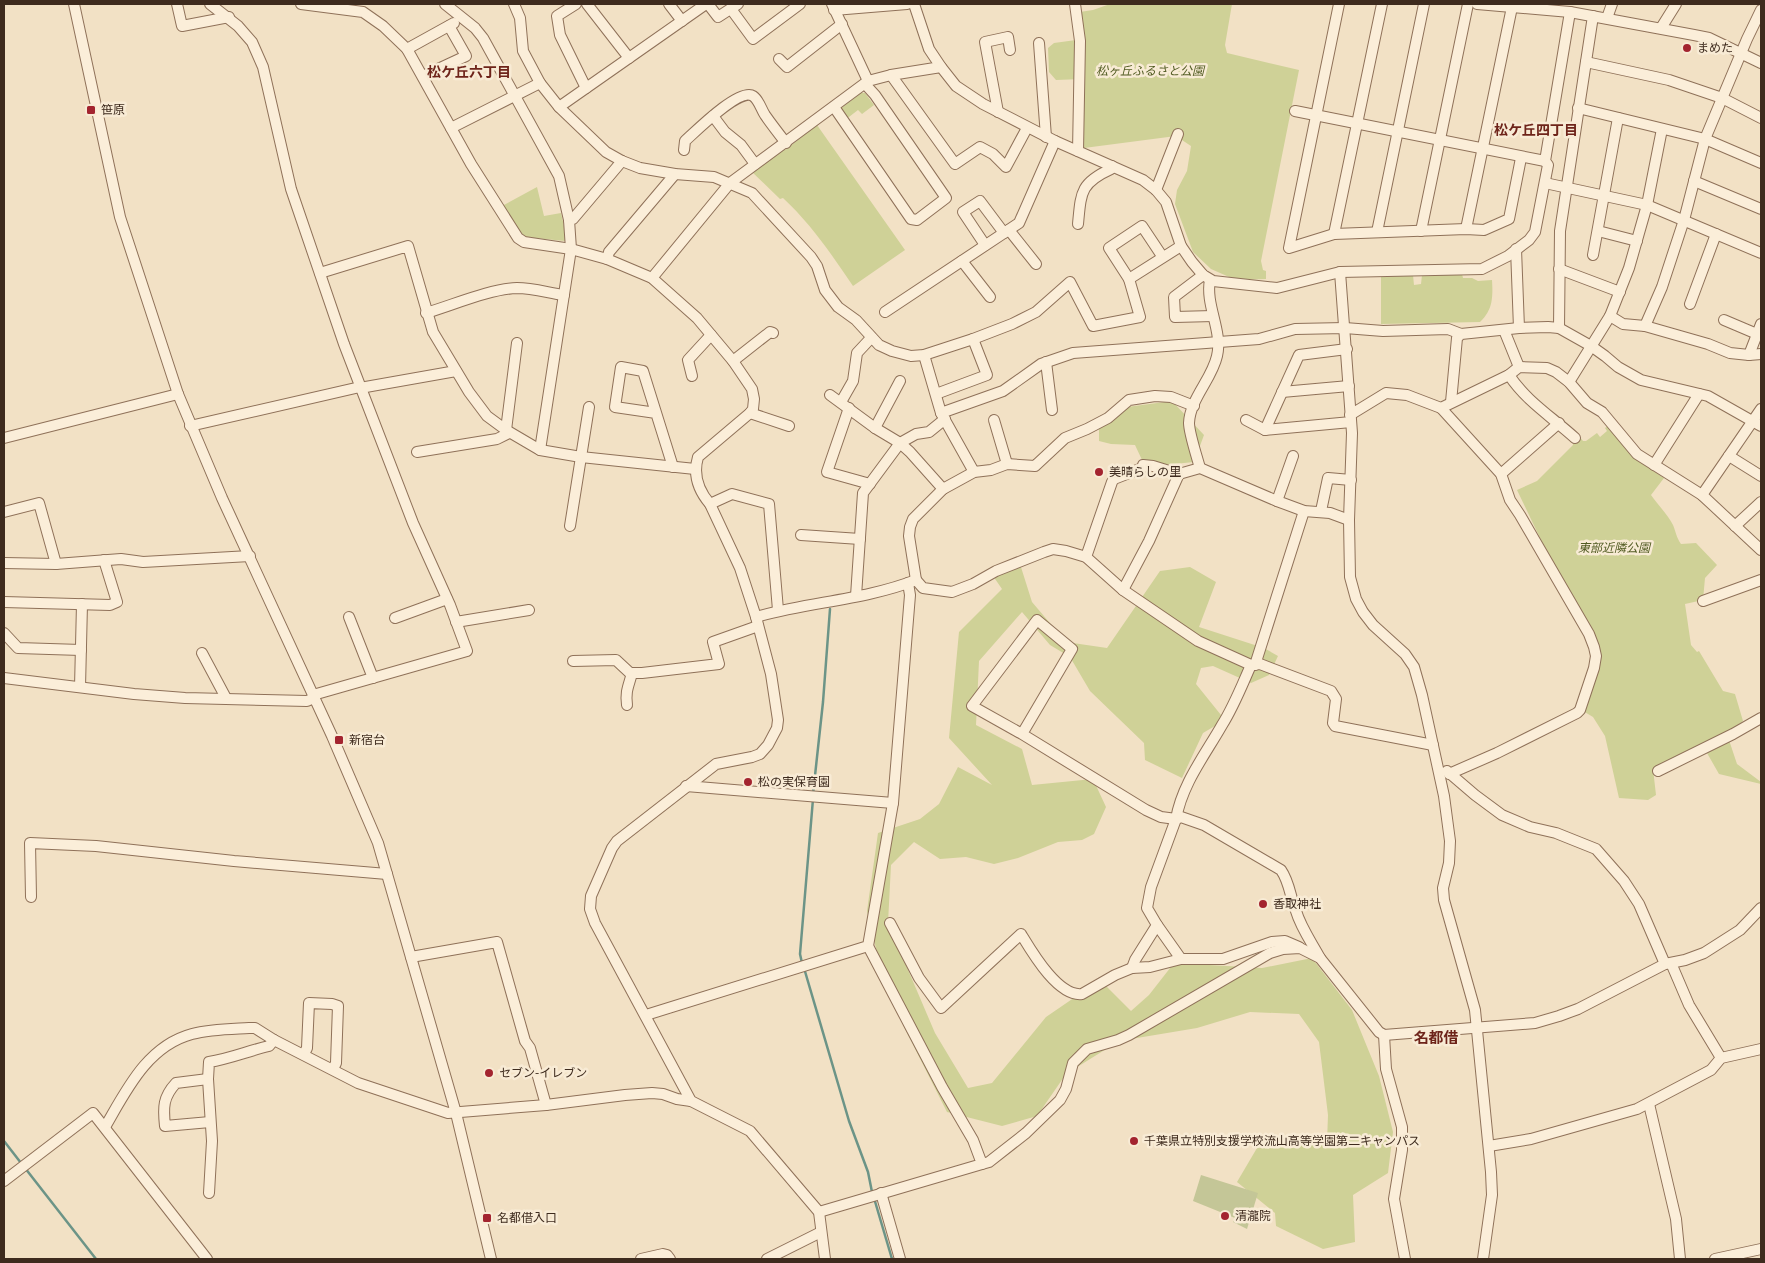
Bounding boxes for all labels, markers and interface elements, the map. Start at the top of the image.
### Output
place label: まめた [1697,38,1733,55]
marker: まめた [1681,42,1693,54]
district label: 松ケ丘六丁目 [427,61,511,81]
park label: 松ヶ丘ふるさと公園 [1096,61,1206,78]
place label: 笹原 [101,100,125,117]
marker: 笹原 [85,104,97,116]
district label: 松ケ丘四丁目 [1494,119,1578,139]
place label: 美晴らしの里 [1109,462,1181,479]
marker: 美晴らしの里 [1093,466,1105,478]
park label: 東部近隣公園 [1578,538,1652,555]
place label: 新宿台 [349,730,385,747]
marker: 新宿台 [333,734,345,746]
place label: 松の実保育園 [758,772,830,789]
marker: 松の実保育園 [742,776,754,788]
place label: 香取神社 [1273,894,1321,911]
marker: 香取神社 [1257,898,1269,910]
district label: 名都借 [1413,1026,1459,1047]
place label: セブン-イレブン [499,1063,587,1080]
marker: セブン-イレブン [483,1067,495,1079]
place label: 千葉県立特別支援学校流山高等学園第二キャンパス [1144,1131,1420,1148]
marker: 千葉県立特別支援学校流山高等学園第二キャンパス [1128,1135,1140,1147]
place label: 清瀧院 [1235,1206,1271,1223]
place label: 名都借入口 [497,1208,557,1225]
marker: 清瀧院 [1219,1210,1231,1222]
marker: 名都借入口 [481,1212,493,1224]

